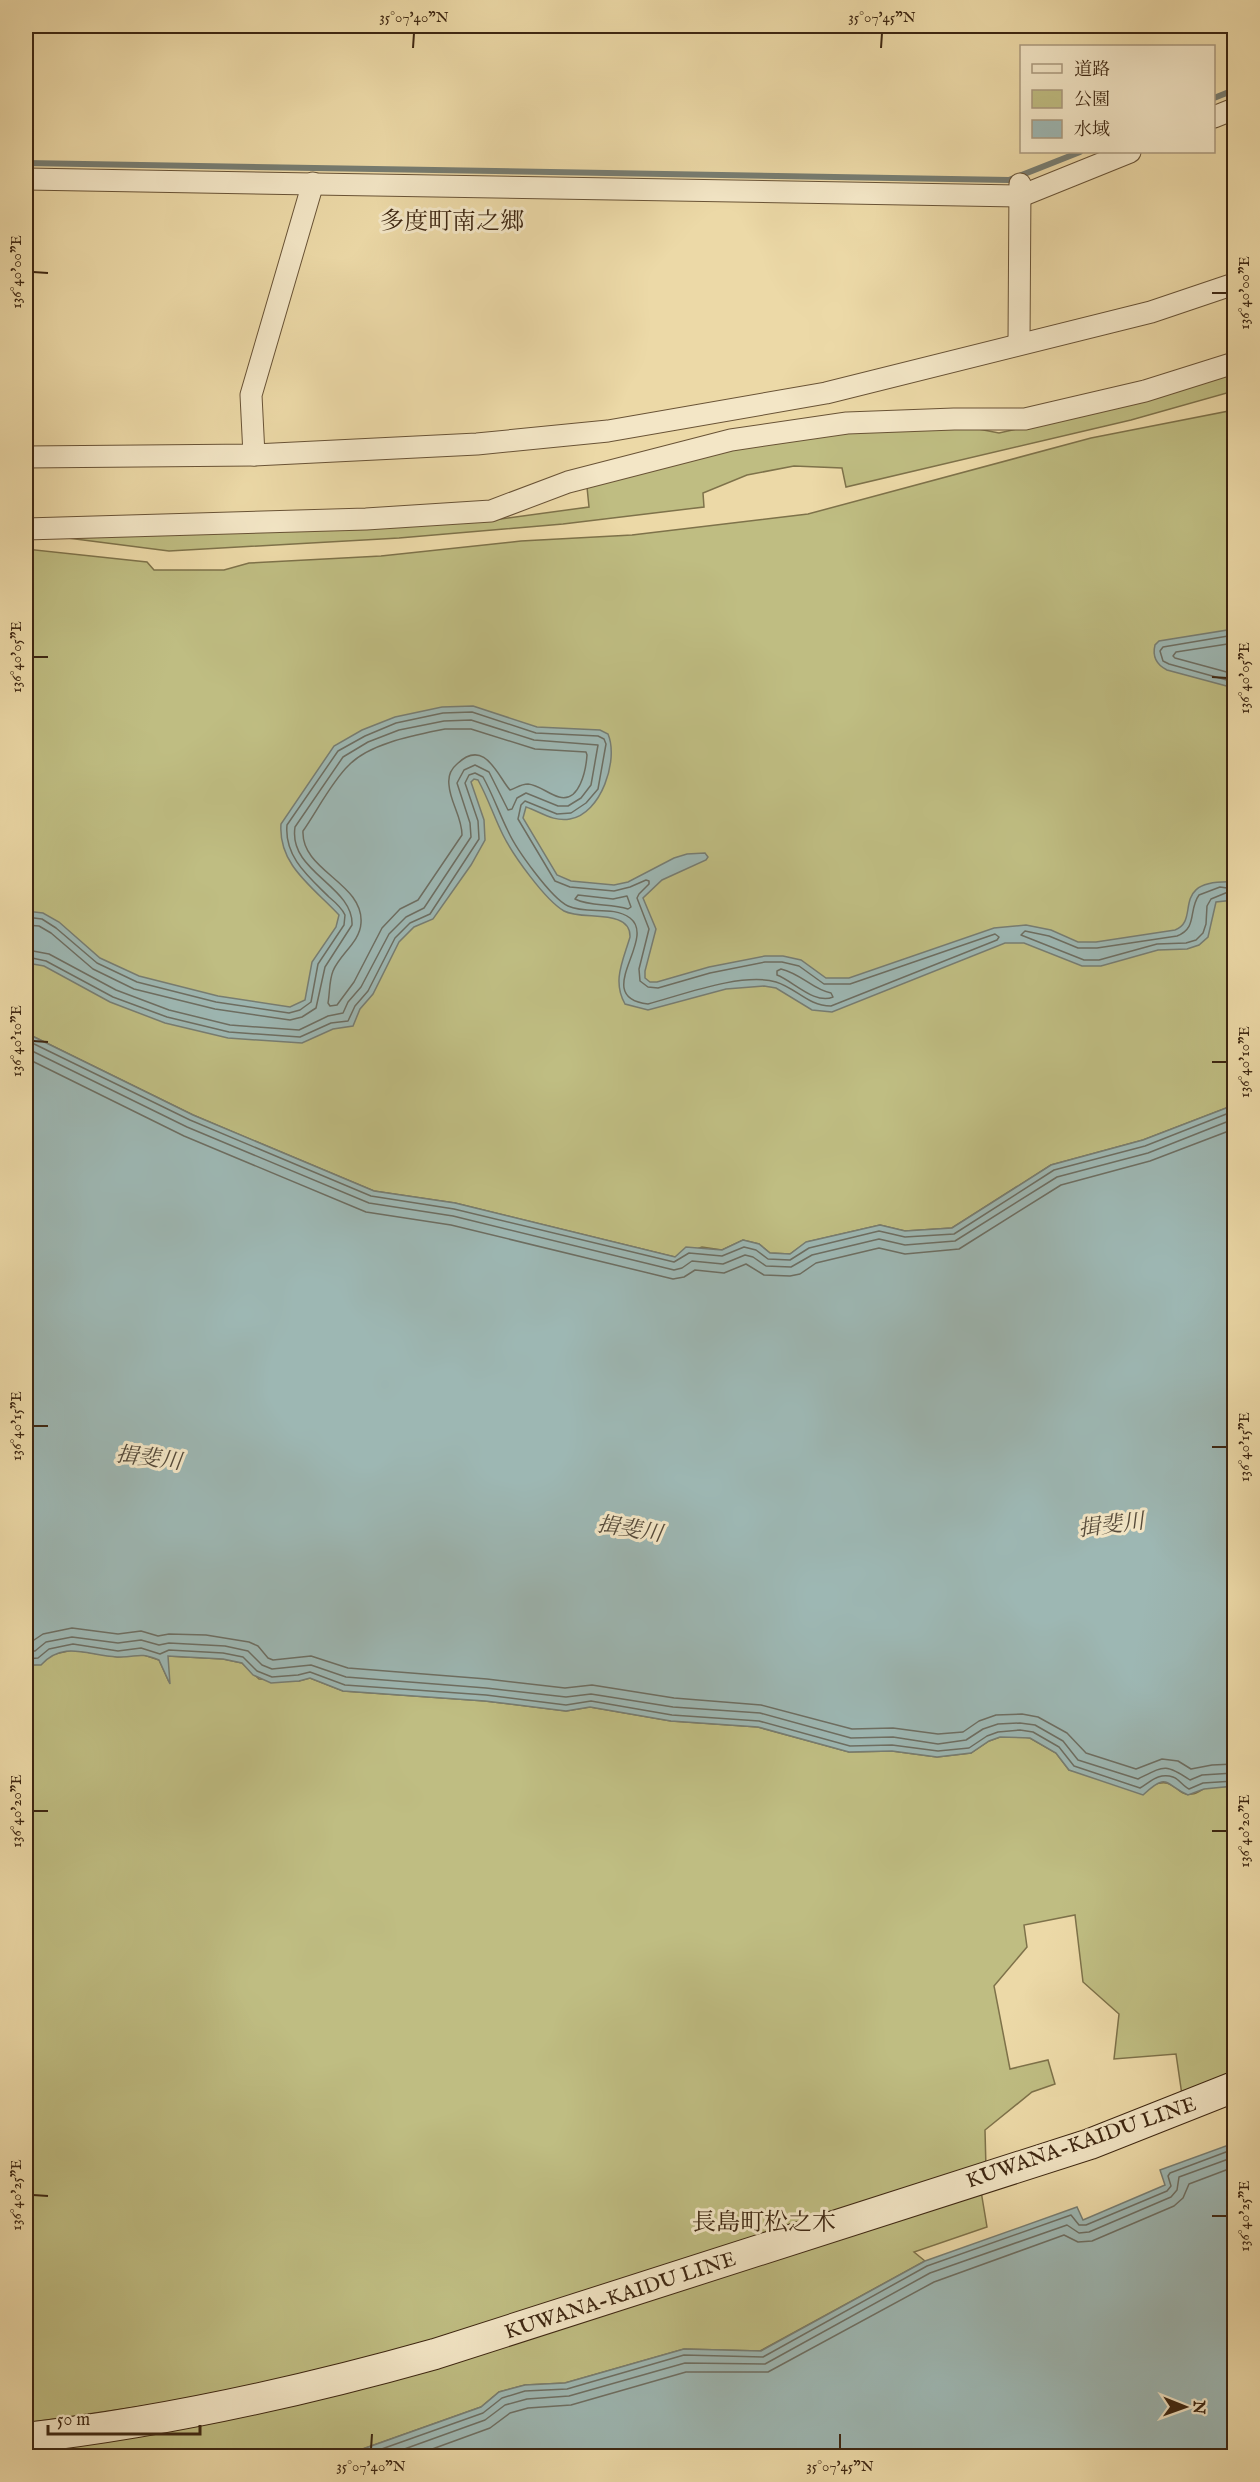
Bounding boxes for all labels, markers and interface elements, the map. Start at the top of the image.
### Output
text: 35°07'40"N [379,8,449,27]
text: 35°07'45"N [848,8,916,27]
legend [1020,45,1215,153]
text: 道路 [1074,59,1110,82]
text: 公園 [1074,89,1110,112]
text: 水域 [1074,119,1110,142]
district label: 多度町南之郷 [380,207,524,238]
text: 136°40'00"E [7,235,26,309]
text: 136°40'00"E [1235,256,1254,330]
text: 136°40'05"E [7,621,26,693]
text: 136°40'05"E [1235,642,1254,714]
text: 136°40'10"E [7,1005,26,1077]
text: 136°40'10"E [1235,1026,1254,1098]
text: 136°40'15"E [7,1391,26,1461]
text: 136°40'15"E [1235,1412,1254,1482]
water label: 揖斐川 [114,1441,185,1477]
water label: 揖斐川 [1077,1508,1148,1544]
water label: 揖斐川 [595,1511,666,1549]
text: 136°40'20"E [7,1774,26,1848]
text: 136°40'20"E [1235,1794,1254,1868]
street label: KUWANA-KAIDU LINE [963,2091,1200,2196]
text: 136°40'25"E [7,2159,26,2231]
text: 136°40'25"E [1235,2180,1254,2252]
district label: 長島町松之木 [692,2208,836,2239]
street label: KUWANA-KAIDU LINE [501,2246,740,2347]
north arrow [1155,2377,1215,2437]
scale bar [48,2398,200,2436]
text: N [1188,2399,1208,2414]
text: 50 m [57,2409,90,2432]
text: 35°07'40"N [336,2457,406,2476]
text: 35°07'45"N [806,2457,874,2476]

